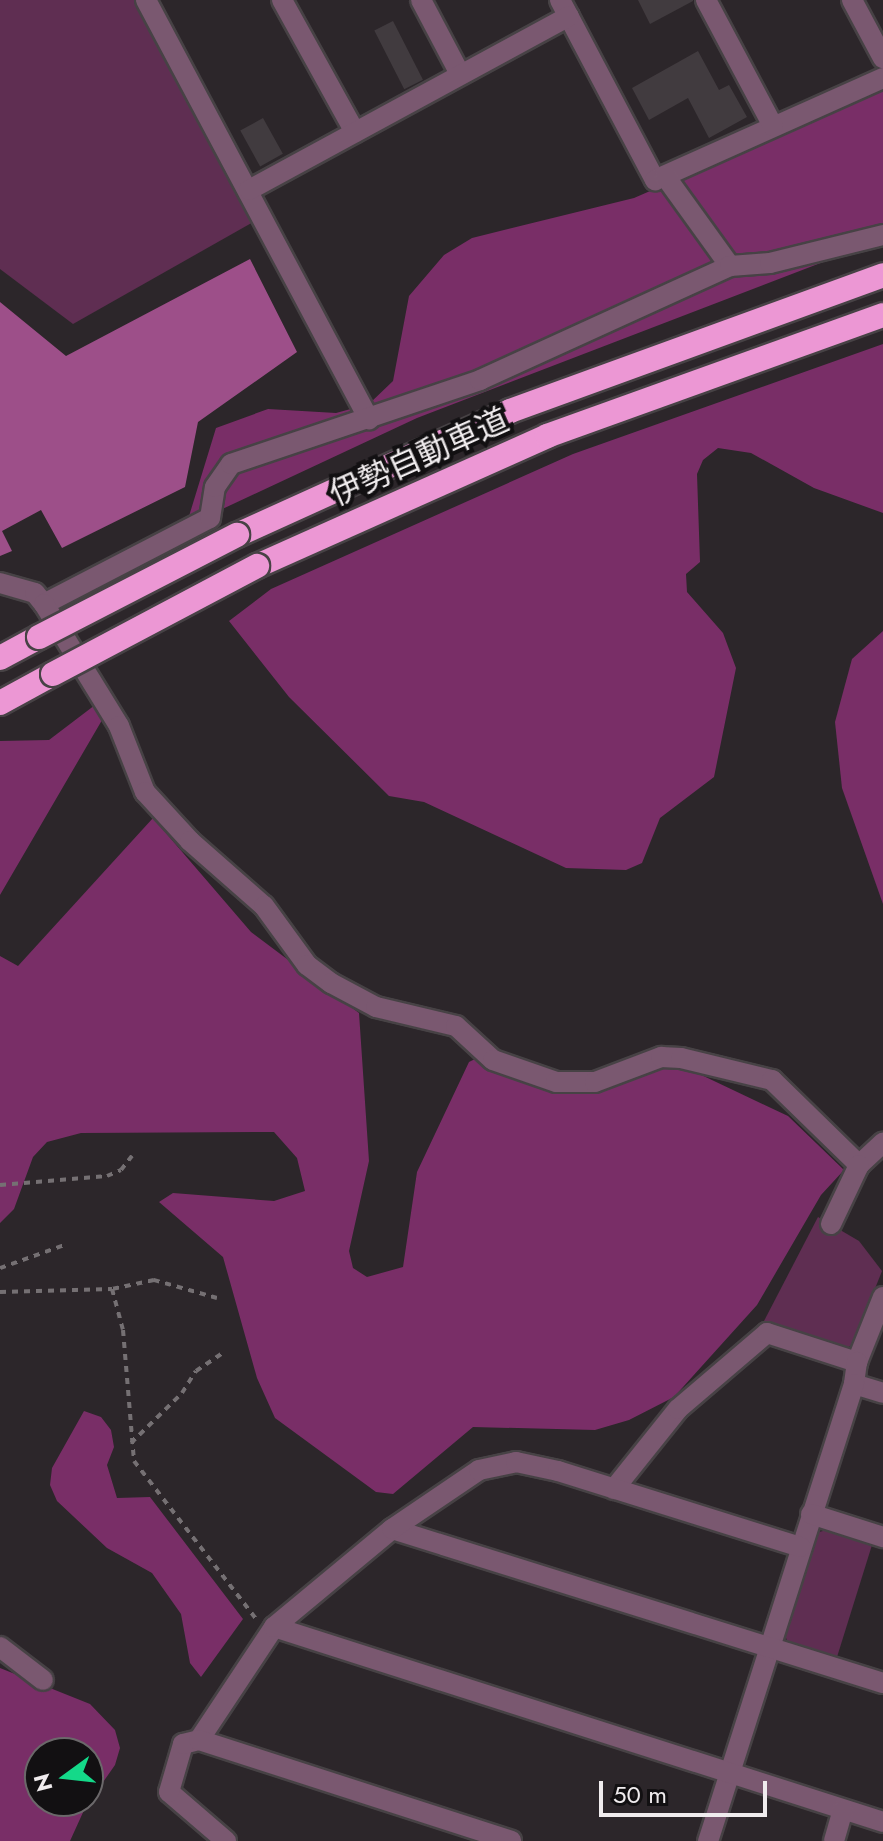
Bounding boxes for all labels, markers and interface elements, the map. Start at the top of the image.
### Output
street label: 伊勢自動車道 [323,400,515,514]
north arrow [24,1737,104,1817]
scale bar [603,1765,771,1815]
text: N [25,1770,60,1795]
text: 50 m [613,1777,667,1812]

